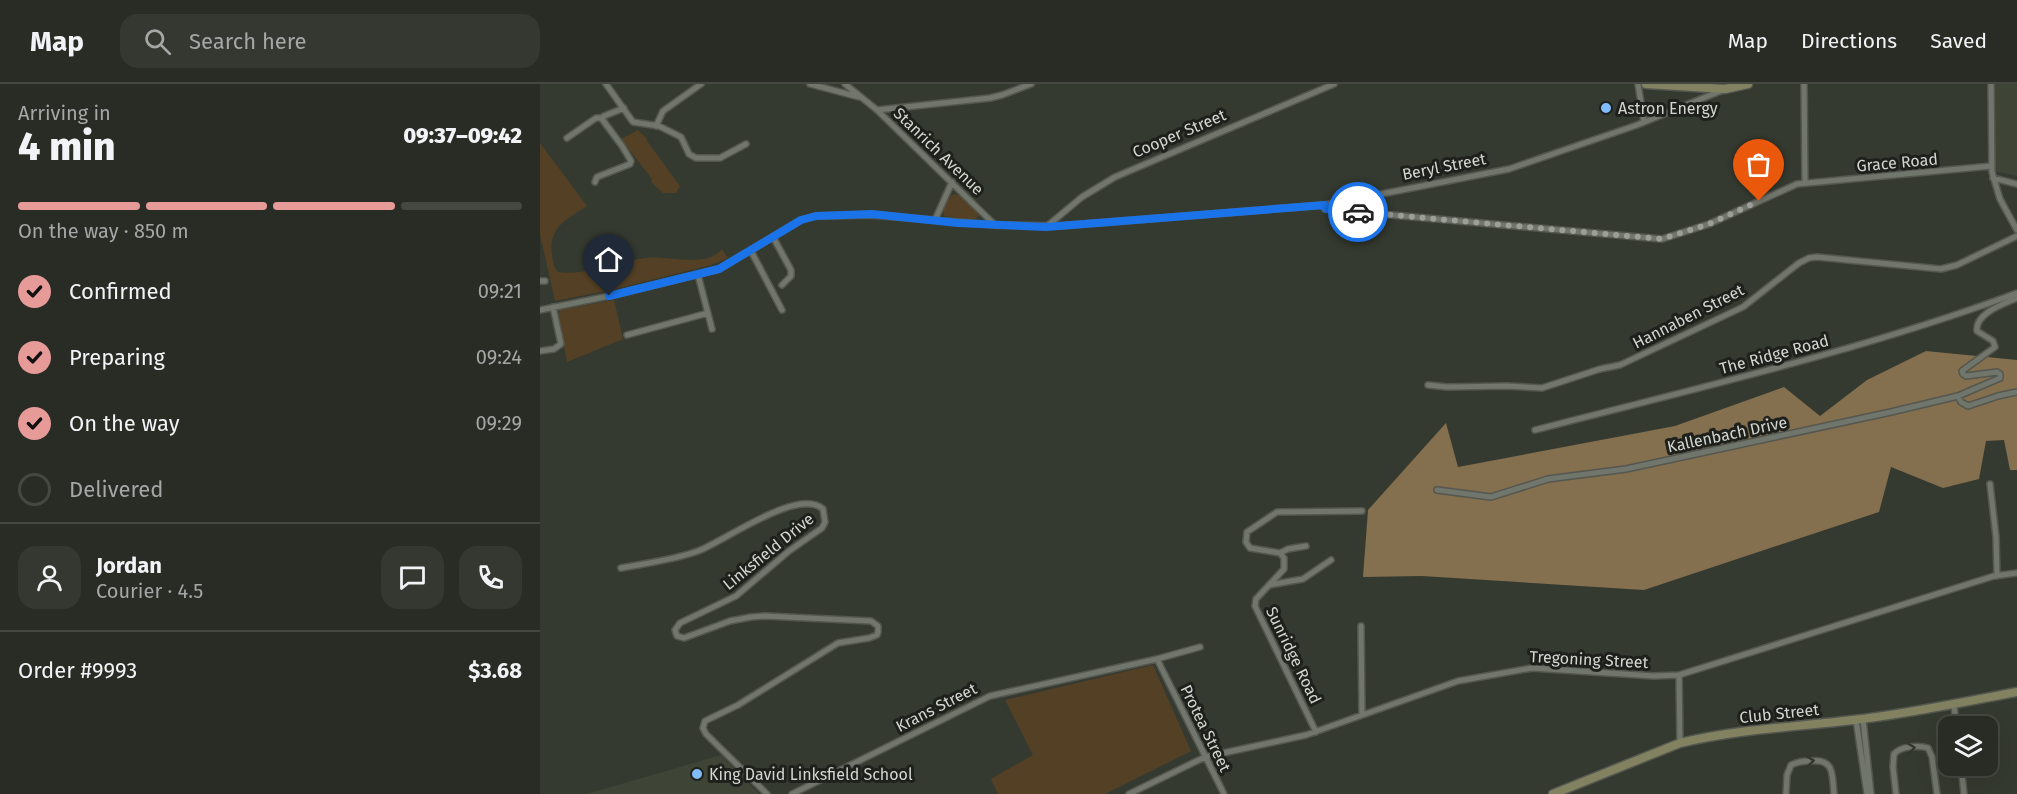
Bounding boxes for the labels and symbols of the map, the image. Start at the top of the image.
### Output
place label: Astron Energy [1618,99,1718,118]
marker: Astron Energy [1599,101,1613,115]
street label: Stanrich Avenue [890,104,988,199]
street label: Cooper Street [1130,105,1229,162]
pin [1733,139,1784,201]
street label: Beryl Street [1401,149,1488,184]
street label: Grace Road [1856,149,1939,176]
courier [1328,182,1388,242]
pin [583,234,634,296]
street label: Hannaben Street [1629,280,1747,353]
street label: The Ridge Road [1717,331,1831,378]
street label: Kallenbach Drive [1665,413,1789,456]
street label: Linksfield Drive [719,509,818,594]
street label: Sunridge Road [1262,604,1325,707]
street label: Tregoning Street [1529,647,1649,672]
street label: Krans Street [893,679,980,736]
street label: Protea Street [1176,682,1235,775]
street label: Club Street [1738,700,1820,727]
one-way arrow [1906,742,1915,754]
one-way arrow [1806,755,1815,768]
place label: King David Linksfield School [709,765,913,784]
marker: King David Linksfield School [690,767,704,781]

